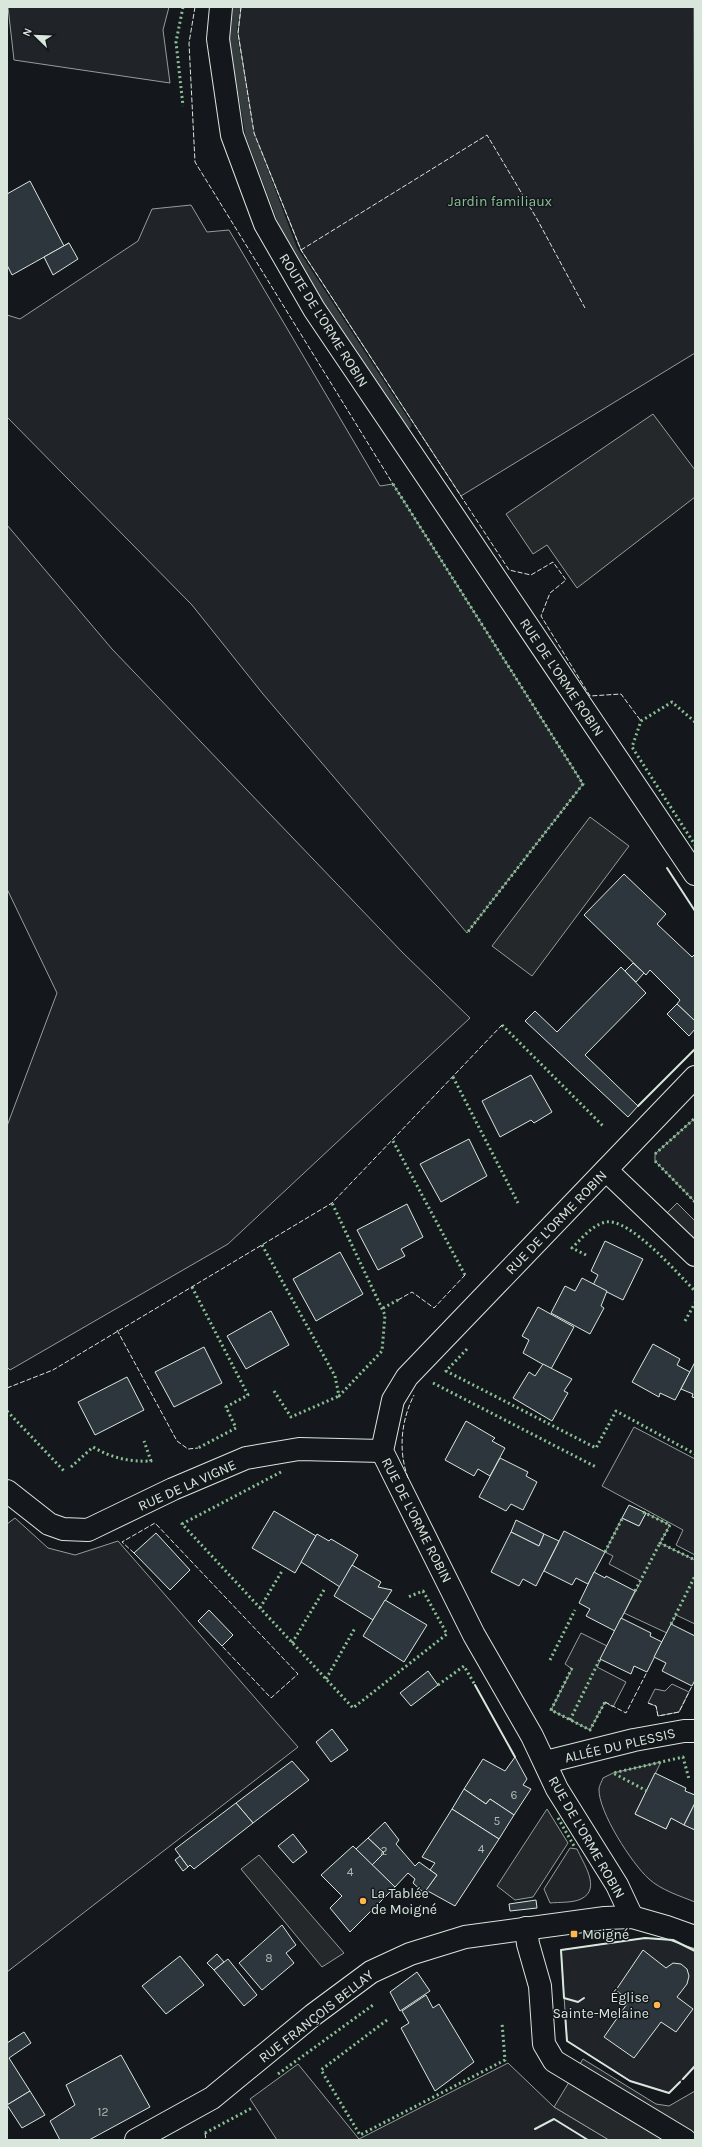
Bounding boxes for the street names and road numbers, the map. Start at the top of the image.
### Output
street label: ROUTE DE L'ORME ROBIN [275,250,372,390]
street label: RUE DE L'ORME ROBIN [516,615,607,739]
street label: RUE DE L'ORME ROBIN [502,1167,610,1278]
street label: RUE DE L'ORME ROBIN [378,1455,456,1586]
street label: RUE DE LA VIGNE [136,1456,239,1515]
street label: ALLÉE DU PLESSIS [563,1723,677,1767]
street label: RUE DE L'ORME ROBIN [545,1773,628,1901]
street label: RUE FRANÇOIS BELLAY [256,1966,377,2066]

